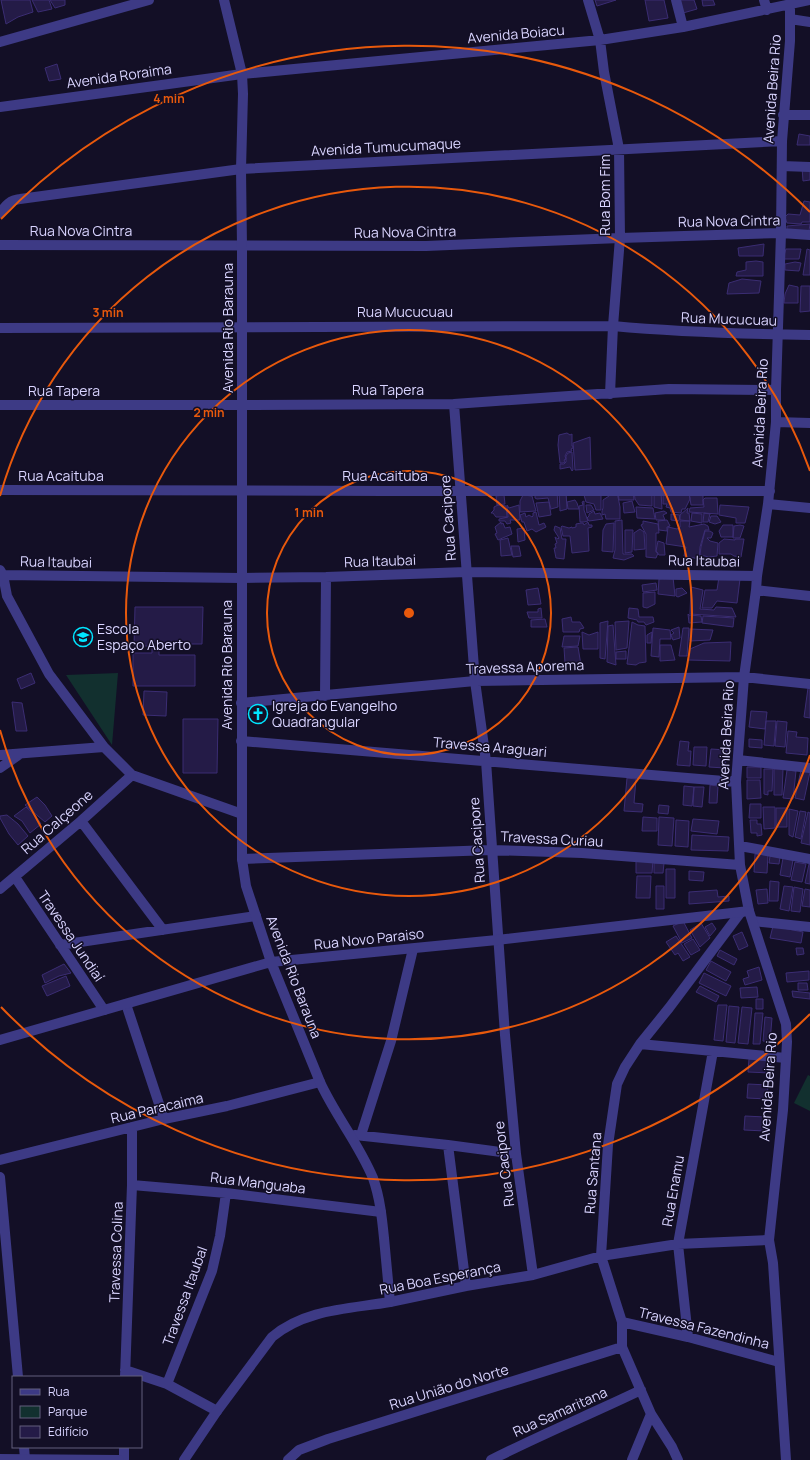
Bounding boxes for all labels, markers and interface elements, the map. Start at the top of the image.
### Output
street label: Avenida Boiacu [467,20,565,47]
street label: Avenida Beira Rio [758,34,785,144]
street label: Avenida Roraima [65,59,173,92]
text: 4 min [153,90,185,107]
street label: Avenida Tumucumaque [310,133,461,160]
street label: Rua Bom Fim [595,154,614,236]
street label: Rua Nova Cintra [678,210,780,231]
street label: Rua Nova Cintra [30,221,132,240]
street label: Rua Nova Cintra [354,221,456,242]
street label: Avenida Rio Barauna [218,263,237,393]
street label: Rua Mucucuau [357,302,453,321]
text: 3 min [92,304,124,321]
street label: Rua Mucucuau [681,307,777,330]
street label: Avenida Beira Rio [747,358,772,468]
street label: Rua Tapera [352,380,424,399]
street label: Rua Tapera [28,381,100,400]
text: 2 min [193,404,225,421]
street label: Rua Acaituba [18,466,104,485]
street label: Rua Acaituba [342,466,428,485]
street label: Rua Cacipore [435,474,460,562]
text: 1 min [294,504,324,521]
street label: Rua Itaubai [344,550,416,571]
street label: Rua Itaubai [668,550,740,571]
street label: Rua Itaubai [20,551,92,572]
street label: Avenida Rio Barauna [217,600,236,730]
centre of rings [402,606,416,620]
place label: Escola Espaço Aberto [97,619,191,654]
school or university icon: Escola Espaço Aberto [72,626,94,648]
street label: Travessa Aporema [466,655,584,678]
street label: Avenida Beira Rio [713,680,738,790]
place label: Igreja do Evangelho Quadrangular [272,696,397,731]
church icon: Igreja do Evangelho Quadrangular [247,703,269,725]
street label: Travessa Araguari [432,732,548,761]
street label: Rua Calçeone [17,785,97,858]
street label: Rua Cacipore [464,796,489,884]
street label: Travessa Curiau [500,826,604,851]
street label: Travessa Jundiaí [34,887,109,985]
street label: Avenida Rio Barauna [262,913,327,1041]
street label: Rua Novo Paraiso [313,923,425,954]
street label: Avenida Beira Rio [754,1032,781,1142]
street label: Rua Paracaima [109,1088,205,1127]
street label: Rua Cacipore [489,1120,518,1208]
street label: Rua Santana [579,1131,606,1215]
street label: Rua Enamu [657,1154,688,1228]
street label: Rua Manguaba [209,1167,307,1198]
street label: Travessa Colina [104,1201,127,1303]
street label: Travessa Itaubal [158,1243,211,1348]
street label: Rua Boa Esperança [378,1256,502,1299]
street label: Travessa Fazendinha [637,1302,771,1353]
street label: Rua União do Norte [387,1359,511,1414]
legend [12,1376,142,1448]
street label: Rua Samaritana [510,1382,610,1441]
text: Rua [48,1383,69,1400]
text: Parque [48,1403,87,1420]
text: Edifício [48,1423,88,1440]

